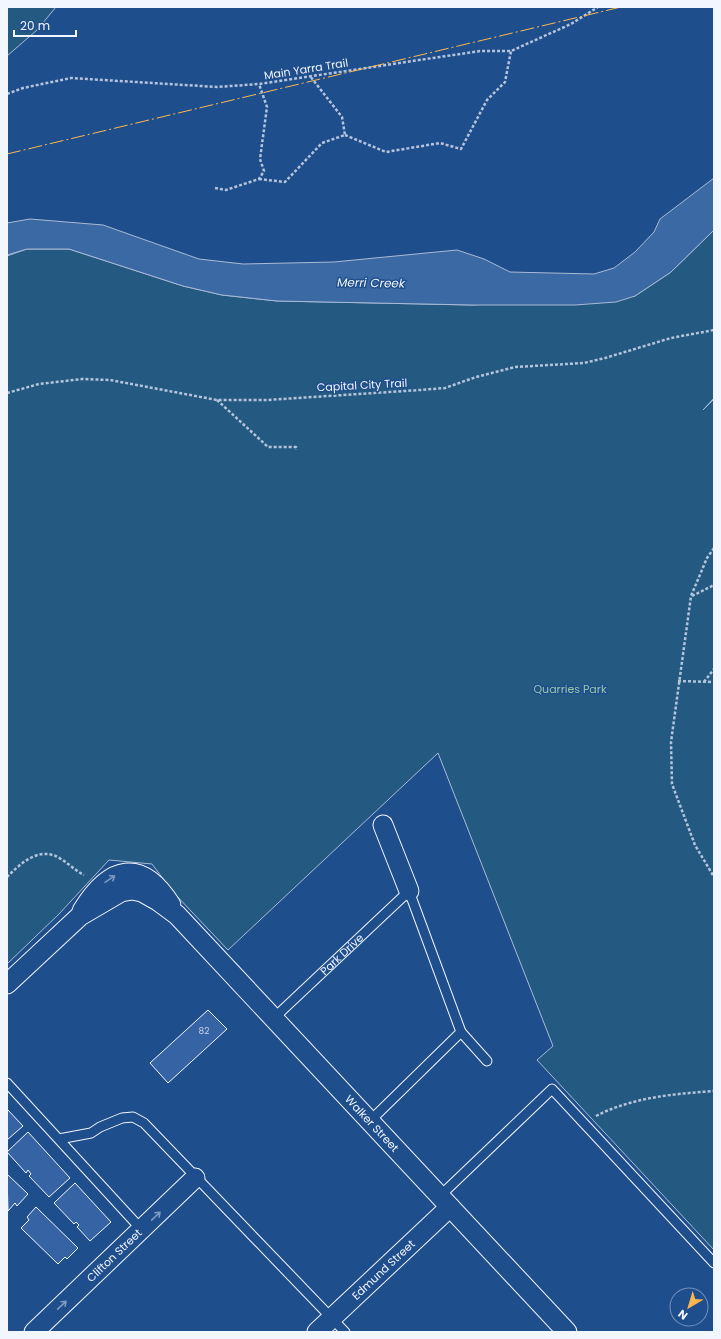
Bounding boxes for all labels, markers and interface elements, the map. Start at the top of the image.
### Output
scale bar [14,12,76,38]
text: 20 m [20,17,50,34]
street label: Main Yarra Trail [263,54,349,84]
water label: Merri Creek [337,273,406,292]
street label: Capital City Trail [316,375,408,395]
park label: Quarries Park [533,681,607,697]
one-way arrow [104,875,115,883]
street label: Park Drive [317,930,367,979]
house number: 82 [199,1025,209,1037]
street label: Walker Street [341,1091,403,1155]
one-way arrow [151,1211,161,1221]
street label: Clifton Street [83,1225,145,1286]
street label: Edmund Street [348,1236,418,1303]
north arrow [669,1287,709,1327]
one-way arrow [57,1300,67,1310]
text: N [675,1306,691,1324]

